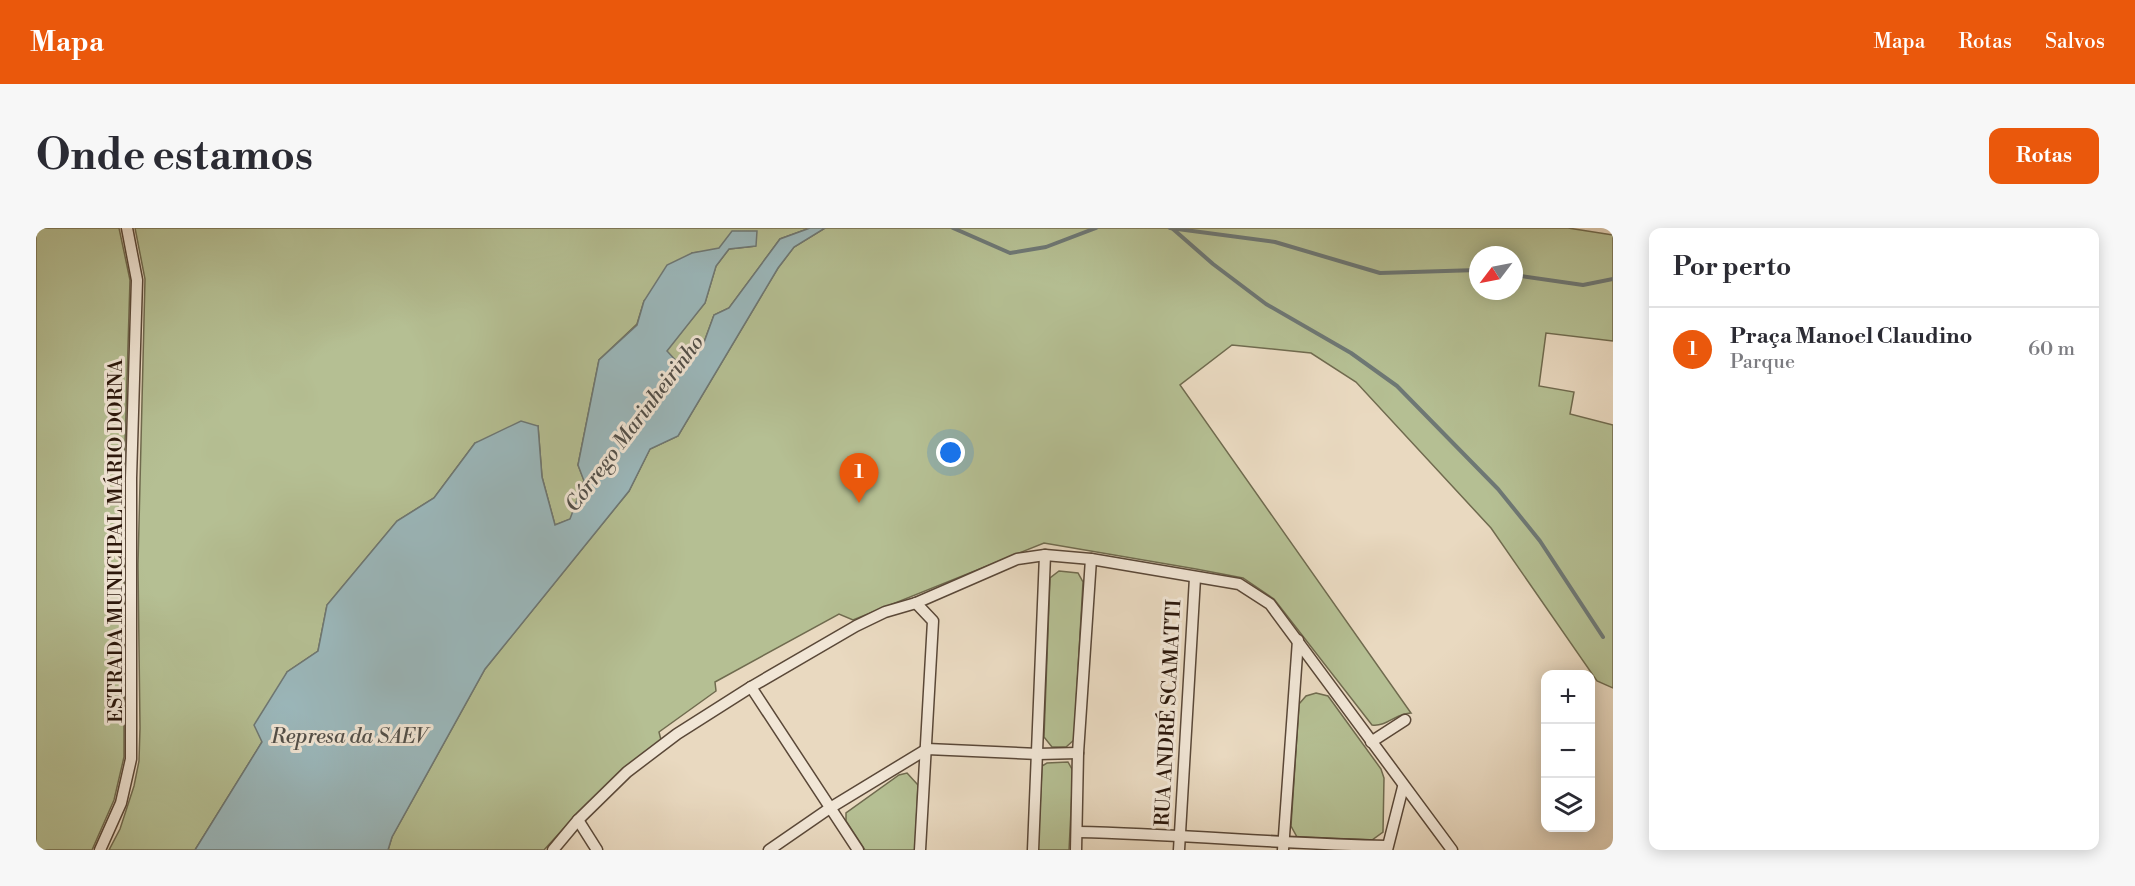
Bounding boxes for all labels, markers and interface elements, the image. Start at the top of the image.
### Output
text: Mapa [30,25,104,60]
text: Mapa [1873,29,1925,55]
text: Rotas [1958,29,2012,55]
text: Salvos [2045,29,2105,55]
button: Rotas [1989,128,2099,184]
text: Onde estamos [36,130,313,183]
north arrow [1469,246,1523,300]
text: Por perto [1673,251,1791,283]
text: Praça Manoel Claudino [1730,323,1972,350]
water label: Córrego Marinheirinho [560,330,710,518]
text: 1 [1688,337,1697,362]
text: 60 m [2028,337,2075,362]
text: Parque [1730,350,1795,375]
street label: ESTRADA MUNICIPAL MÁRIO DORNA [103,358,129,723]
your location [936,438,965,467]
pin: 1 [840,454,878,503]
street label: RUA ANDRÉ SCAMATTI [1150,598,1187,827]
map controls [1541,670,1595,832]
button: + [1541,670,1595,724]
water label: Represa da SAEV [270,724,431,750]
button: − [1541,724,1595,778]
button: layers [1541,778,1595,832]

